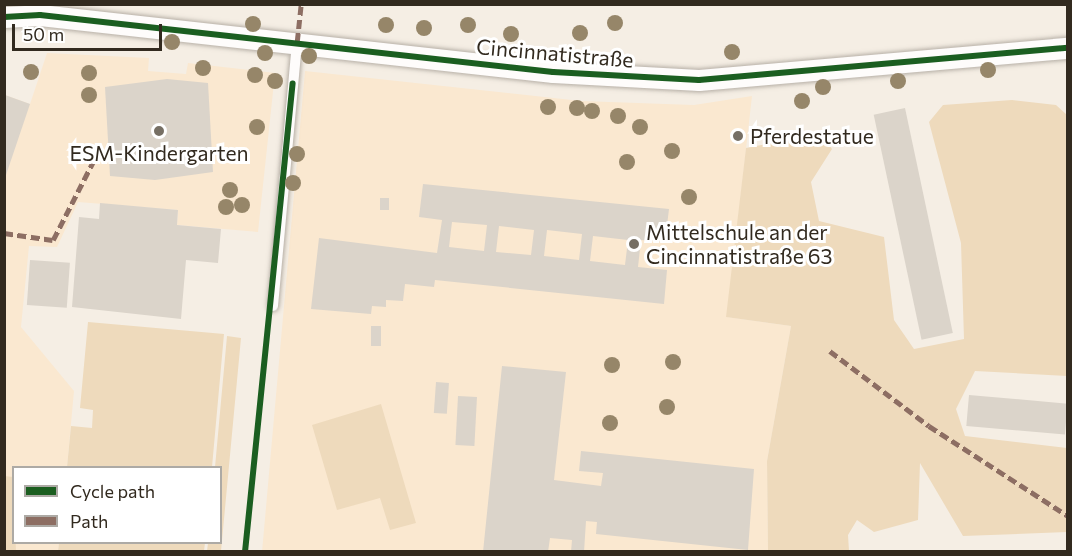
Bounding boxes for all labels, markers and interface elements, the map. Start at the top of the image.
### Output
scale bar [15,12,165,50]
text: 50 m [23,23,64,45]
street label: Cincinnatistraße [475,34,635,72]
place label: Pferdestatue [750,123,874,149]
marker: ESM-Kindergarten [152,124,166,138]
marker: Pferdestatue [731,129,745,143]
place label: ESM-Kindergarten [70,140,248,166]
place label: Mittelschule an der Cincinnatistraße 63 [646,219,832,269]
marker: Mittelschule an der Cincinnatistraße 63 [627,237,641,251]
legend [12,466,222,544]
text: Cycle path [70,480,155,502]
text: Path [70,510,108,532]

